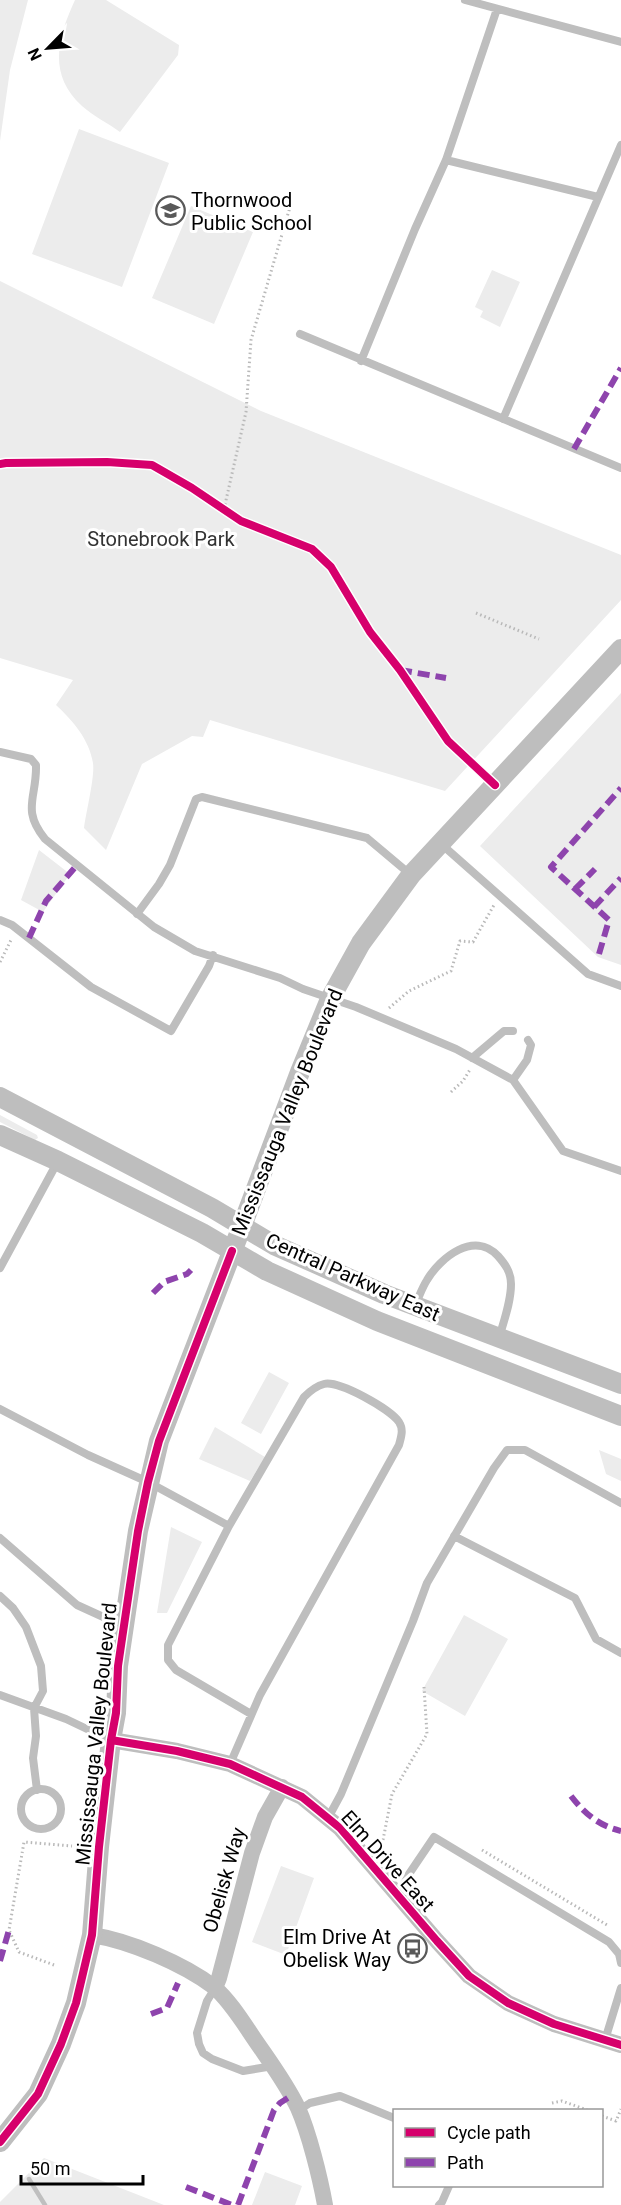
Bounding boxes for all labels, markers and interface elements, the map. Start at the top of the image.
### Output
north arrow [18,18,78,78]
text: N [24,45,46,63]
place label: Thornwood Public School [191,188,312,235]
school or university icon: Thornwood Public School [154,195,186,227]
park label: Stonebrook Park [87,527,236,551]
street label: Mississauga Valley Boulevard [226,985,348,1239]
street label: Central Parkway East [262,1228,444,1326]
street label: Mississauga Valley Boulevard [70,1602,122,1866]
street label: Elm Drive East [336,1806,440,1916]
street label: Obelisk Way [198,1824,251,1935]
place label: Elm Drive At Obelisk Way [283,1925,392,1972]
bus stop icon: Elm Drive At Obelisk Way [396,1933,428,1965]
legend [393,2109,603,2187]
text: Cycle path [447,2122,531,2143]
scale bar [21,2148,142,2186]
text: Path [447,2152,484,2173]
text: 50 m [30,2158,70,2179]

